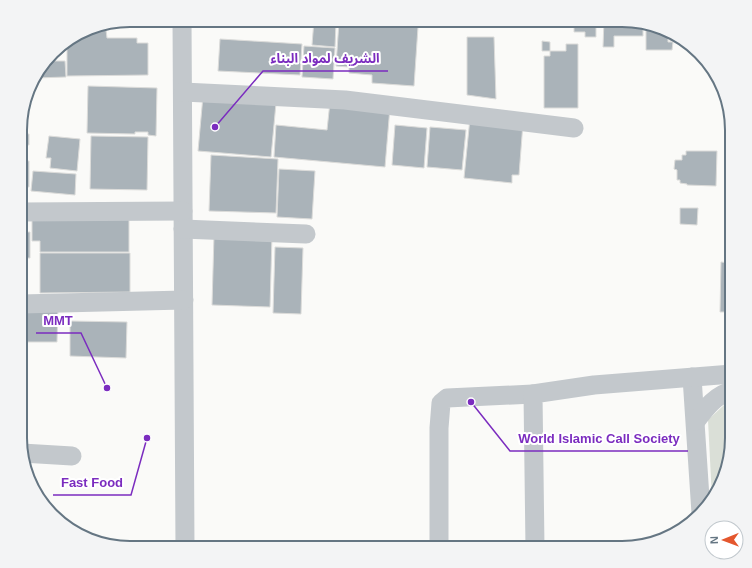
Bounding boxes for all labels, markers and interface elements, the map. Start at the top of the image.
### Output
callout: الشريف لمواد البناء [263,46,388,71]
text: الشريف لمواد البناء [270,51,380,66]
callout: MMT [36,308,81,333]
text: MMT [43,313,73,328]
callout: World Islamic Call Society [510,426,688,451]
text: World Islamic Call Society [518,431,681,446]
callout: Fast Food [53,470,131,495]
text: Fast Food [61,475,123,490]
north arrow [704,520,744,560]
text: N [708,536,720,544]

